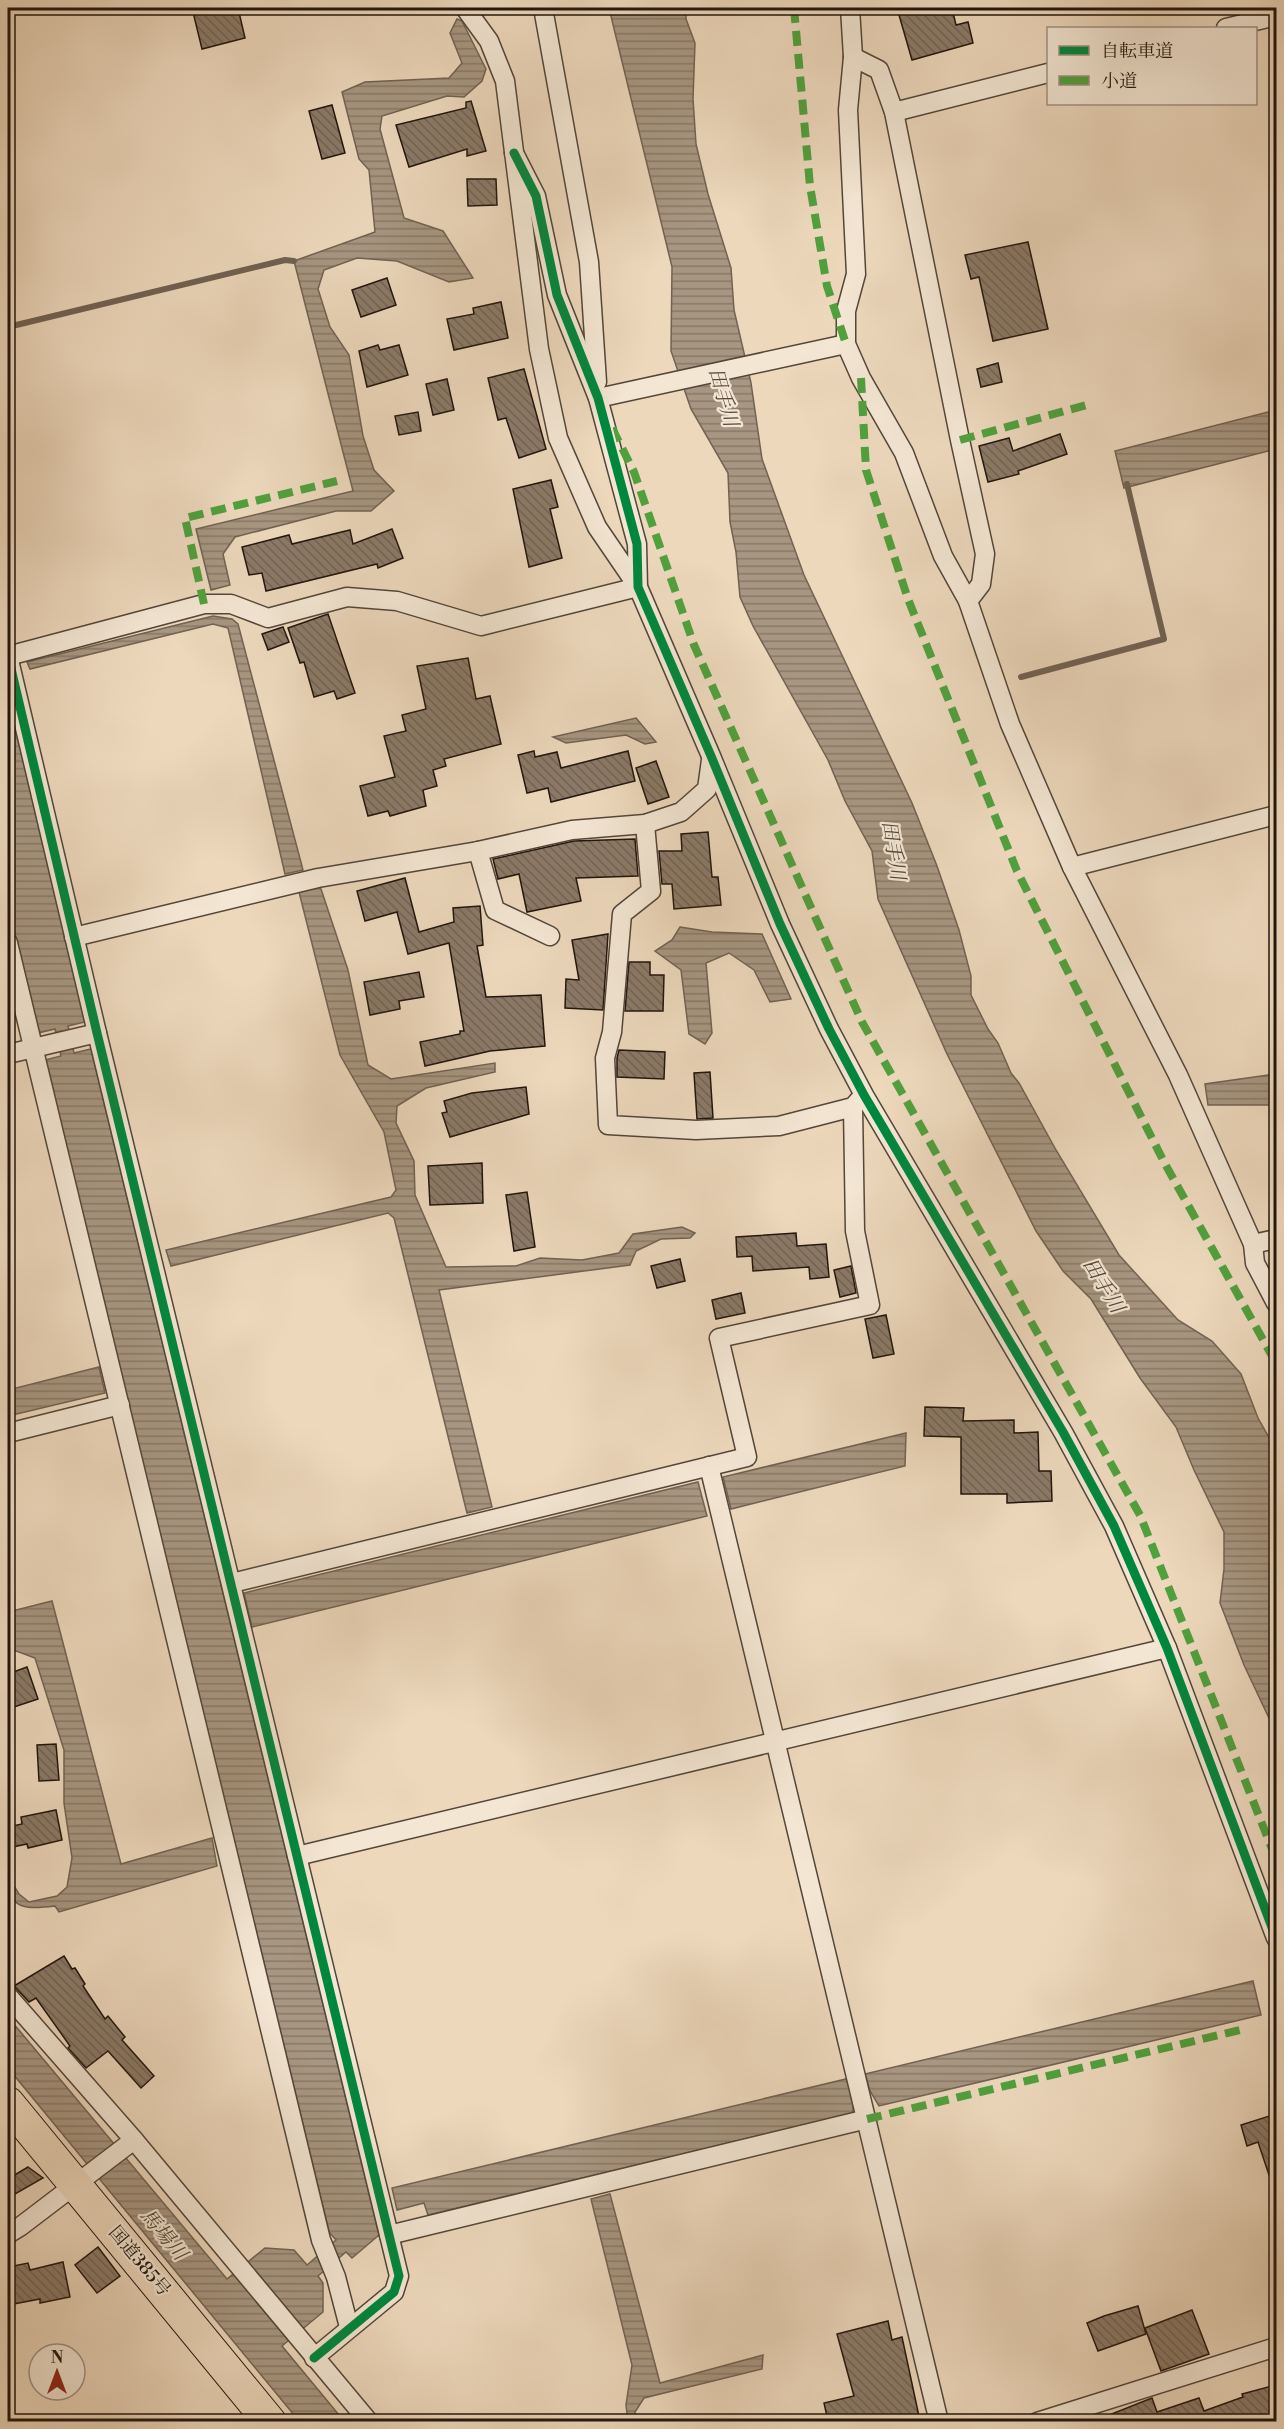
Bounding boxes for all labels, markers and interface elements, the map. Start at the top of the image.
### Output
legend [1047,27,1257,105]
text: 自転車道 [1101,40,1173,63]
text: 小道 [1101,70,1137,93]
water label: 田手川 [702,365,743,432]
water label: 田手川 [875,819,910,884]
water label: 田手川 [1077,1254,1130,1320]
water label: 馬場川 [134,2204,193,2268]
street label: 国道385号 [104,2221,176,2301]
north arrow [27,2342,87,2402]
text: N [51,2348,64,2368]

